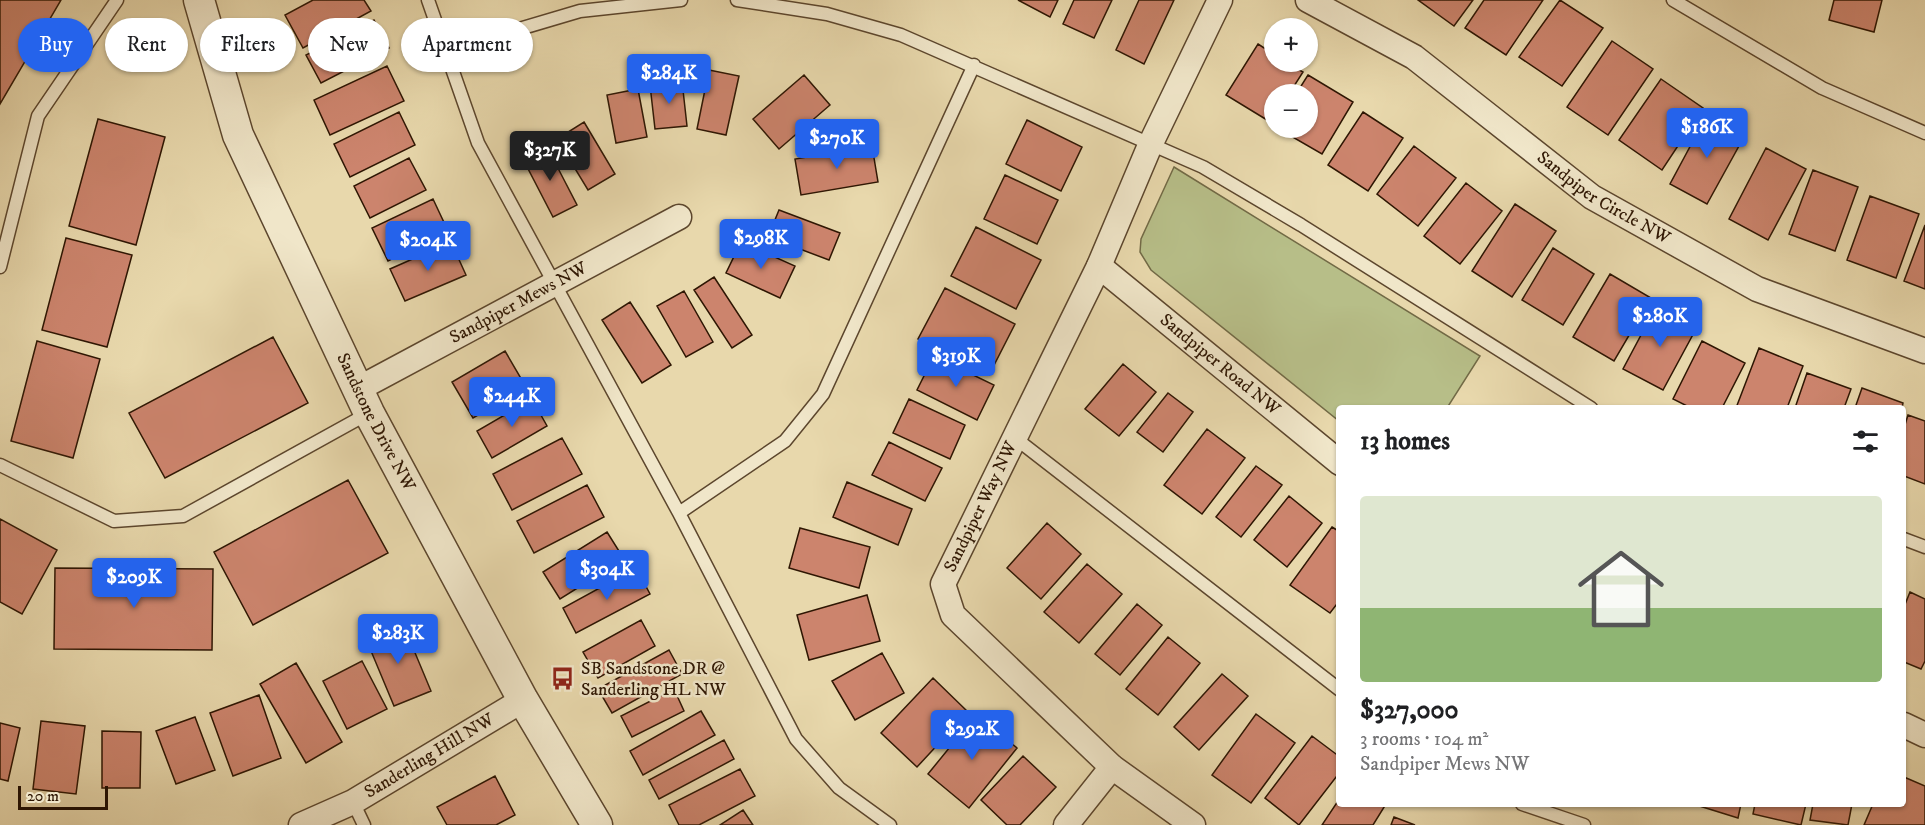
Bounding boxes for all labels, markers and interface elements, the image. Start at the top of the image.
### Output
chip: Buy [18,18,93,72]
chip: Rent [105,18,188,72]
chip: Filters [200,18,296,72]
chip: New [308,18,389,72]
chip: Apartment [401,18,533,72]
map controls [1264,18,1318,138]
button: + [1264,18,1318,72]
pin: $284K [627,54,711,105]
text: $284K [641,61,697,86]
button: − [1264,84,1318,138]
pin: $186K [1665,108,1749,159]
text: $186K [1681,115,1733,140]
pin: $270K [795,119,879,170]
text: $270K [809,126,865,151]
pin: $327K [508,131,592,182]
text: $327K [524,138,576,163]
street label: Sandpiper Circle NW [1532,147,1674,250]
pin: $298K [719,219,803,270]
pin: $204K [386,221,470,272]
text: $298K [734,226,788,251]
text: $204K [399,228,457,253]
street label: Sandpiper Mews NW [446,257,591,349]
pin: $280K [1618,297,1702,348]
text: $280K [1632,304,1688,329]
street label: Sandpiper Road NW [1155,309,1285,421]
pin: $319K [914,337,998,388]
text: $319K [931,344,981,369]
street label: Sandstone Drive NW [331,350,420,495]
pin: $244K [470,377,554,428]
text: $244K [483,384,541,409]
text: 13 homes [1360,425,1450,458]
icon: filters [1849,425,1882,458]
street label: Sandpiper Way NW [939,437,1022,576]
icon: home [1567,535,1675,643]
pin: $304K [565,550,649,601]
text: $304K [580,557,634,582]
pin: $209K [92,558,176,609]
text: $209K [106,565,162,590]
pin: $283K [356,614,440,665]
text: $283K [372,621,424,646]
place label: SB Sandstone DR @ Sanderling HL NW [581,658,726,701]
bus stop icon: SB Sandstone DR @ Sanderling HL NW [550,666,576,692]
text: $327,000 [1360,694,1459,727]
street label: Sanderling Hill NW [361,709,499,803]
pin: $292K [930,710,1014,761]
text: $292K [945,717,999,742]
text: 3 rooms · 104 m² [1360,727,1488,752]
text: Sandpiper Mews NW [1360,752,1529,777]
scale bar [18,783,108,810]
text: 20 m [27,786,59,806]

